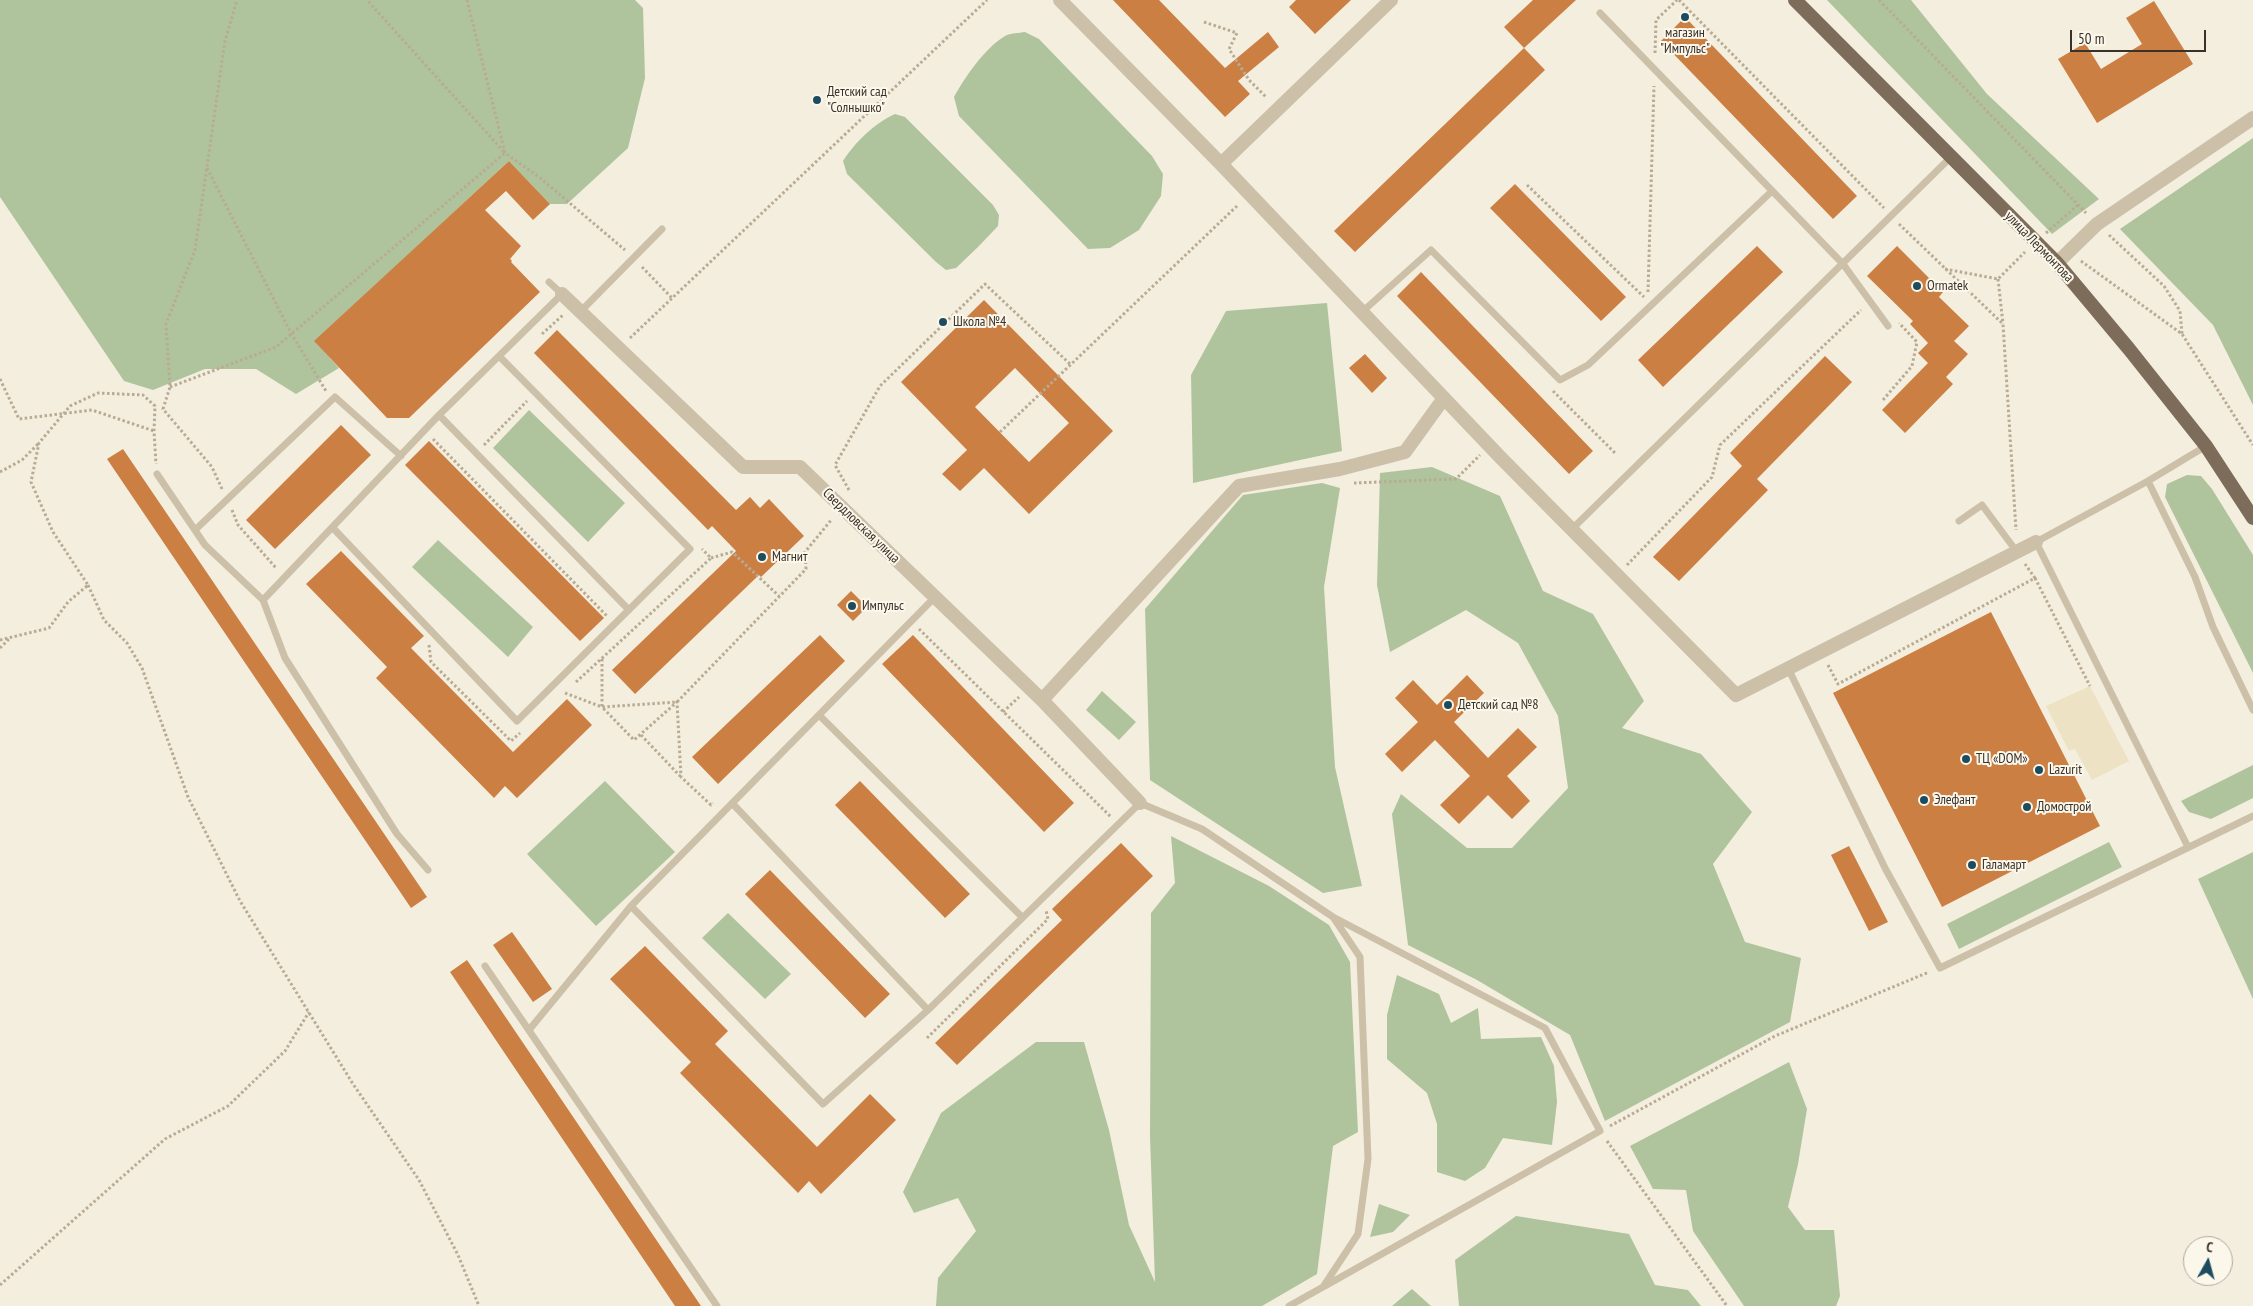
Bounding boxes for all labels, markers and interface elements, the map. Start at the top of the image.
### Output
marker: магазин "Импульс" [1679,11,1691,23]
scale bar [2073,20,2209,52]
place label: магазин "Импульс" [1660,25,1710,58]
text: 50 m [2078,29,2104,48]
place label: Детский сад "Солнышко" [827,84,887,116]
marker: Детский сад "Солнышко" [811,94,823,106]
street label: улица Лермонтова [2001,208,2077,286]
place label: Ormatek [1927,278,1968,294]
marker: Ormatek [1911,280,1923,292]
place label: Школа №4 [953,314,1006,330]
marker: Школа №4 [937,316,949,328]
street label: Свердловская улица [819,485,903,567]
place label: Магнит [772,549,807,565]
marker: Магнит [756,551,768,563]
place label: Импульс [862,598,904,614]
marker: Импульс [846,600,858,612]
place label: Детский сад №8 [1458,697,1539,713]
marker: Детский сад №8 [1442,699,1454,711]
place label: ТЦ «DOM» [1976,751,2028,767]
marker: ТЦ «DOM» [1960,753,1972,765]
place label: Lazurit [2049,762,2082,778]
marker: Lazurit [2033,764,2045,776]
place label: Элефант [1934,792,1975,808]
marker: Элефант [1918,794,1930,806]
place label: Домострой [2037,799,2091,815]
marker: Домострой [2021,801,2033,813]
place label: Галамарт [1982,857,2026,873]
marker: Галамарт [1966,859,1978,871]
north arrow [2183,1236,2233,1286]
text: С [2205,1238,2214,1256]

